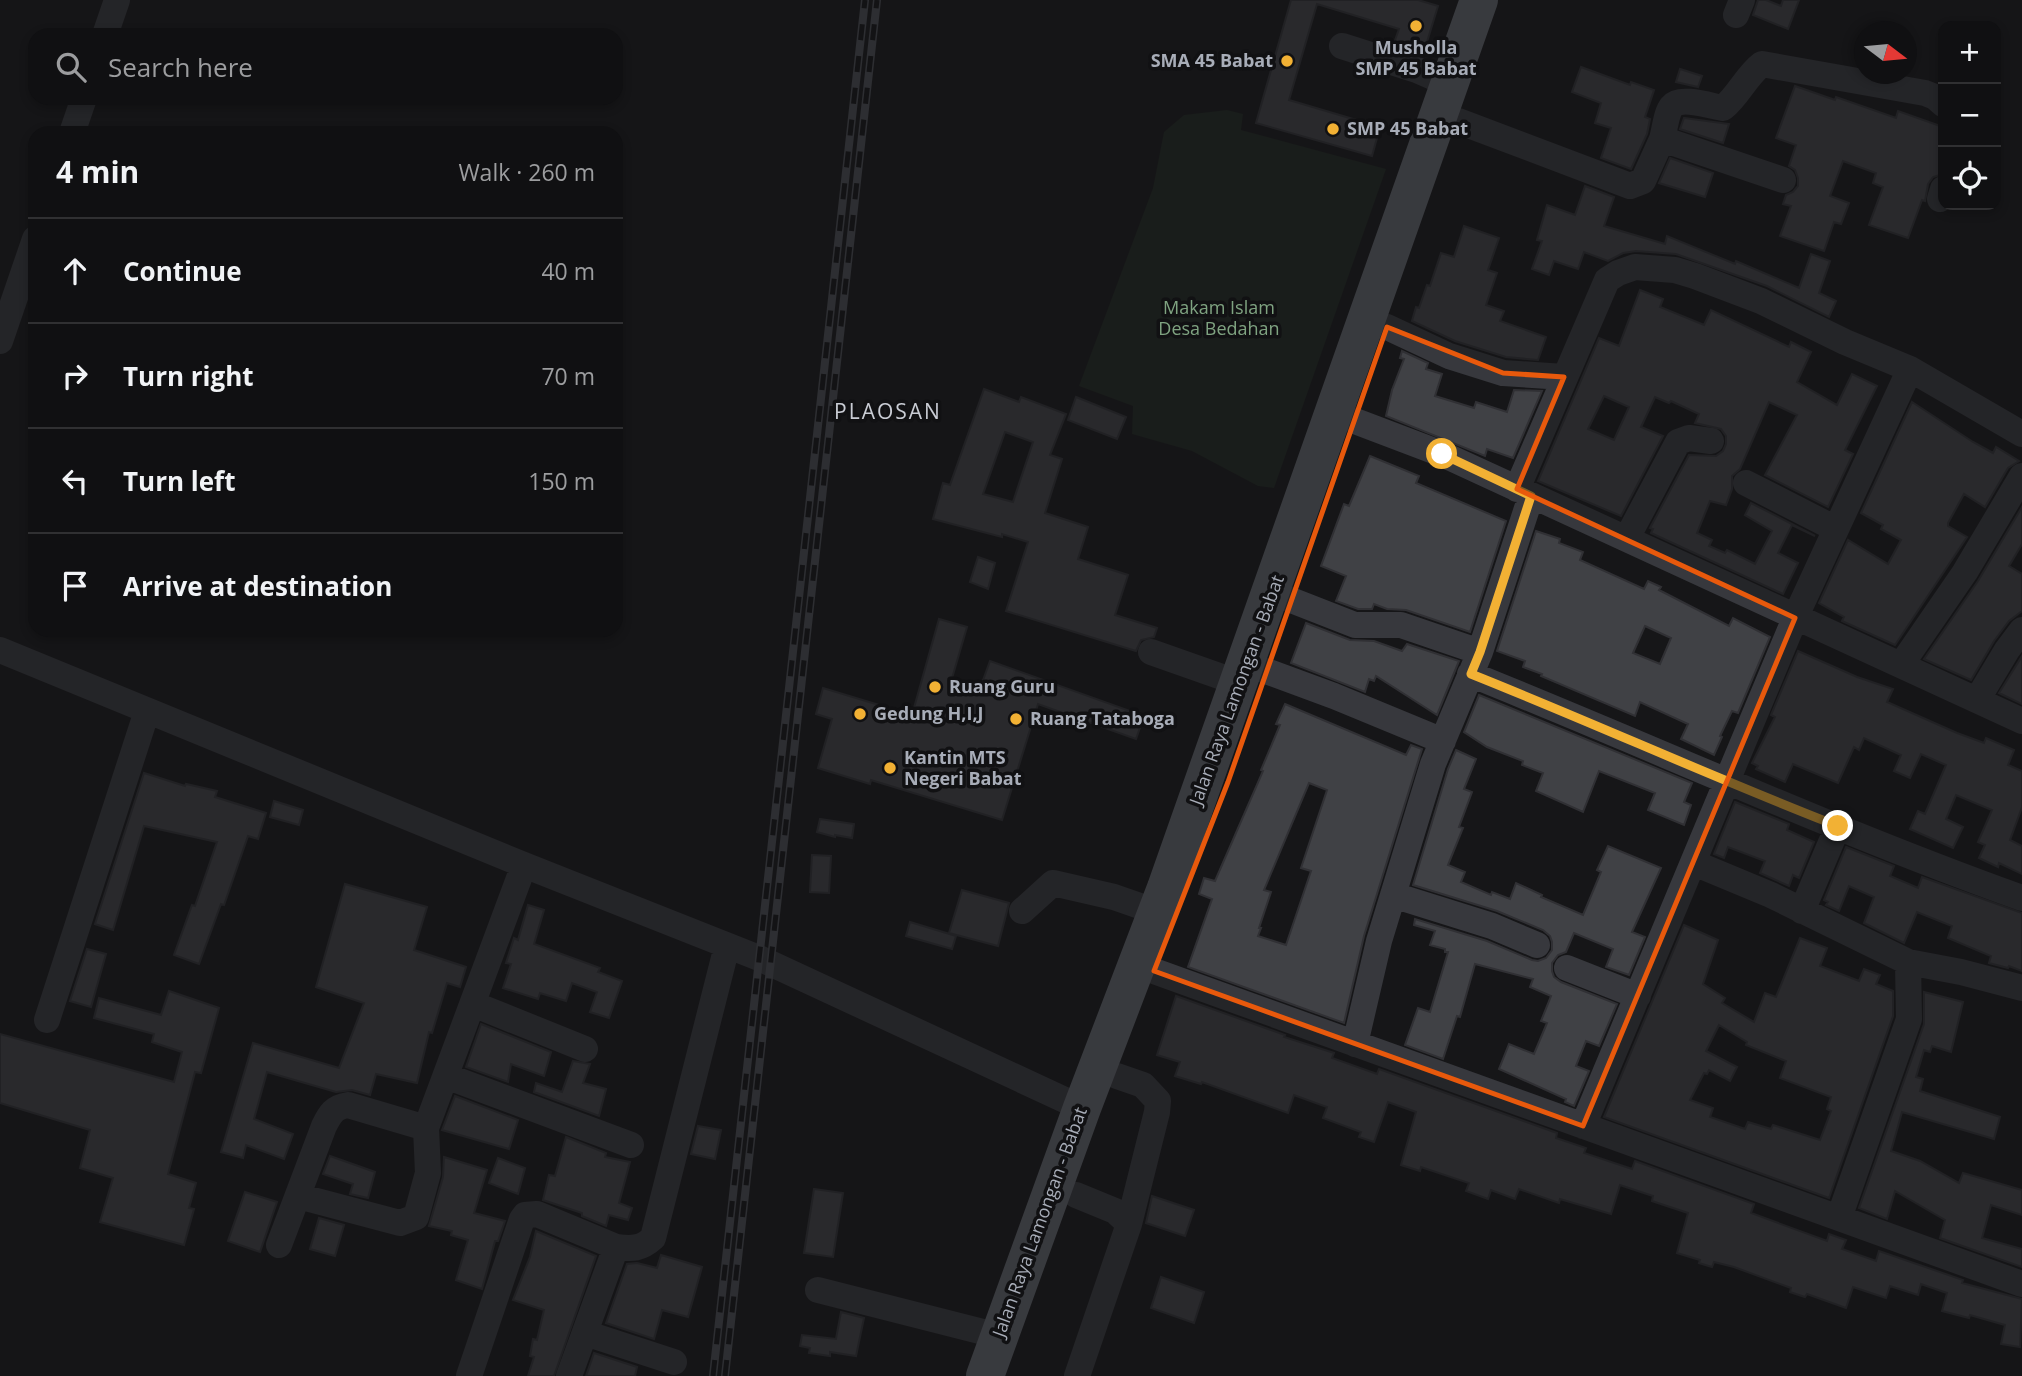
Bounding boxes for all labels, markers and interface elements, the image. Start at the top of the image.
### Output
marker: Musholla SMP 45 Babat [1408,18,1424,34]
north arrow [1854,21,1917,84]
map controls [1938,21,2001,210]
button: + [1938,21,2001,84]
search box [28,28,623,105]
place label: Musholla SMP 45 Babat [1355,35,1477,80]
icon: search [52,48,90,86]
place label: SMA 45 Babat [1151,48,1273,72]
text: Search here [108,49,253,85]
marker: SMA 45 Babat [1279,53,1295,69]
button: − [1938,84,2001,147]
place label: SMP 45 Babat [1347,116,1468,140]
marker: SMP 45 Babat [1325,121,1341,137]
button: locate [1938,147,2001,210]
text: 4 min [56,151,139,192]
text: Walk · 260 m [458,156,595,188]
icon: ahead [56,252,94,290]
text: Continue [123,253,242,289]
text: 40 m [541,255,595,287]
park label: Makam Islam Desa Bedahan [1158,295,1280,340]
icon: right [56,357,94,395]
text: Turn right [123,358,254,394]
text: 70 m [541,360,595,392]
district label: PLAOSAN [834,397,942,425]
route start [1426,438,1457,469]
icon: left [56,462,94,500]
text: Turn left [123,463,235,499]
text: 150 m [528,465,595,497]
icon: arrive [56,567,94,605]
text: Arrive at destination [123,568,392,604]
street label: Jalan Raya Lamongan - Babat [1183,571,1289,810]
place label: Ruang Guru [949,674,1055,698]
marker: Ruang Guru [927,679,943,695]
place label: Gedung H,I,J [874,701,984,725]
marker: Gedung H,I,J [852,706,868,722]
place label: Ruang Tataboga [1030,706,1175,730]
marker: Ruang Tataboga [1008,711,1024,727]
place label: Kantin MTS Negeri Babat [904,745,1022,790]
marker: Kantin MTS Negeri Babat [882,760,898,776]
route end [1822,810,1853,841]
street label: Jalan Raya Lamongan - Babat [986,1103,1092,1342]

